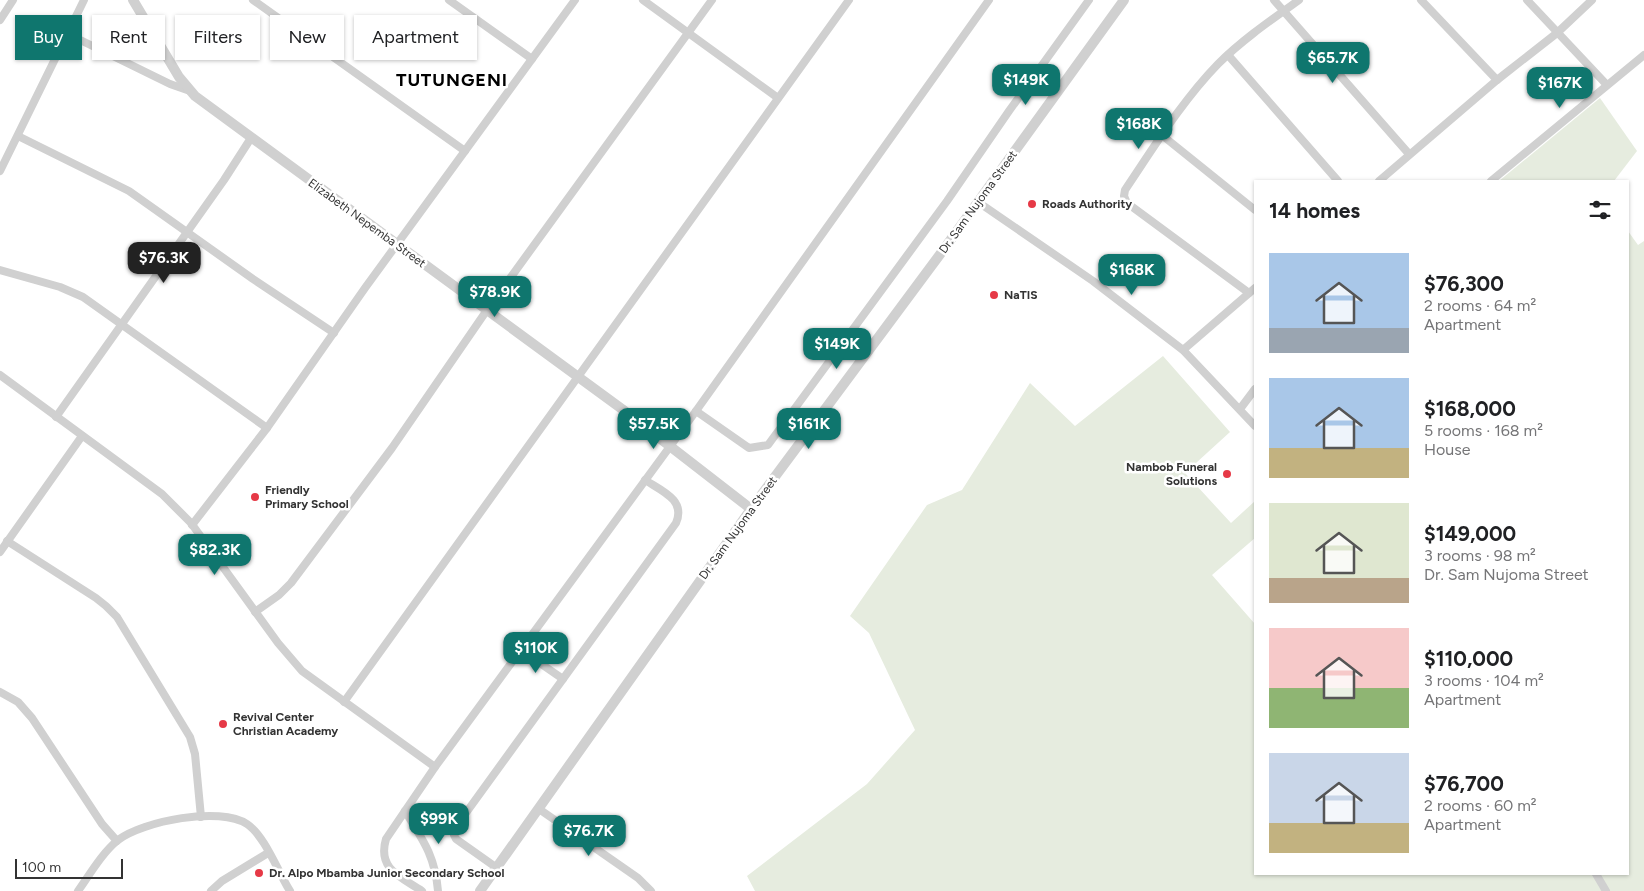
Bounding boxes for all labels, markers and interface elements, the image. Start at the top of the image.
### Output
chip: Buy [15,15,82,60]
chip: Rent [92,15,165,60]
chip: Filters [175,15,260,60]
chip: New [270,15,344,60]
chip: Apartment [354,15,477,60]
pin: $65.7K [1292,42,1374,84]
text: $65.7K [1308,48,1358,67]
pin: $149K [991,64,1061,106]
pin: $167K [1525,66,1595,109]
district label: TUTUNGENI [396,69,508,91]
text: $149K [1003,70,1049,89]
text: $167K [1538,73,1582,92]
pin: $168K [1104,108,1174,150]
text: $168K [1116,114,1162,133]
street label: Dr. Sam Nujoma Street [936,148,1020,256]
street label: Elizabeth Nepemba Street [306,176,429,271]
icon: filters [1586,196,1614,224]
place label: Roads Authority [1042,197,1132,211]
marker: Roads Authority [1026,198,1038,210]
text: 14 homes [1269,198,1360,223]
pin: $76.3K [123,242,205,284]
text: $76.3K [139,248,189,267]
pin: $168K [1097,254,1167,296]
text: $168K [1109,260,1155,279]
text: $76,300 [1424,271,1504,296]
icon: home [1309,273,1369,333]
pin: $78.9K [454,276,536,318]
text: $78.9K [469,282,521,301]
place label: NaTIS [1004,288,1037,302]
marker: NaTIS [988,289,1000,301]
text: 2 rooms · 64 m² [1424,296,1536,315]
text: Apartment [1424,315,1501,334]
pin: $149K [802,328,872,370]
text: $149K [814,334,860,353]
text: $168,000 [1424,396,1516,421]
icon: home [1309,398,1369,458]
pin: $57.5K [613,408,695,450]
pin: $161K [774,408,844,450]
text: $57.5K [629,414,679,433]
text: $161K [788,414,830,433]
text: 5 rooms · 168 m² [1424,421,1543,440]
text: House [1424,440,1470,459]
place label: Nambob Funeral Solutions [1126,460,1217,488]
marker: Nambob Funeral Solutions [1221,468,1233,480]
street label: Dr. Sam Nujoma Street [696,474,780,582]
place label: Friendly Primary School [265,483,349,511]
marker: Friendly Primary School [249,491,261,503]
text: $149,000 [1424,521,1516,546]
icon: home [1309,523,1369,583]
pin: $82.3K [174,534,256,576]
text: $82.3K [189,540,241,559]
text: 3 rooms · 98 m² [1424,546,1536,565]
text: Dr. Sam Nujoma Street [1424,565,1589,584]
pin: $110K [501,632,571,674]
text: $110K [514,638,558,657]
text: $110,000 [1424,646,1513,671]
icon: home [1309,648,1369,708]
text: 3 rooms · 104 m² [1424,671,1544,690]
text: Apartment [1424,690,1501,709]
place label: Revival Center Christian Academy [233,710,338,738]
marker: Revival Center Christian Academy [217,718,229,730]
text: $76,700 [1424,771,1504,796]
icon: home [1309,773,1369,833]
text: 2 rooms · 60 m² [1424,796,1537,815]
pin: $99K [409,802,469,845]
text: $99K [420,809,458,828]
pin: $76.7K [548,814,630,857]
text: Apartment [1424,815,1501,834]
text: $76.7K [564,821,614,840]
scale bar [15,856,122,879]
text: 100 m [22,859,61,876]
place label: Dr. Alpo Mbamba Junior Secondary School [269,866,505,880]
marker: Dr. Alpo Mbamba Junior Secondary School [253,867,265,879]

